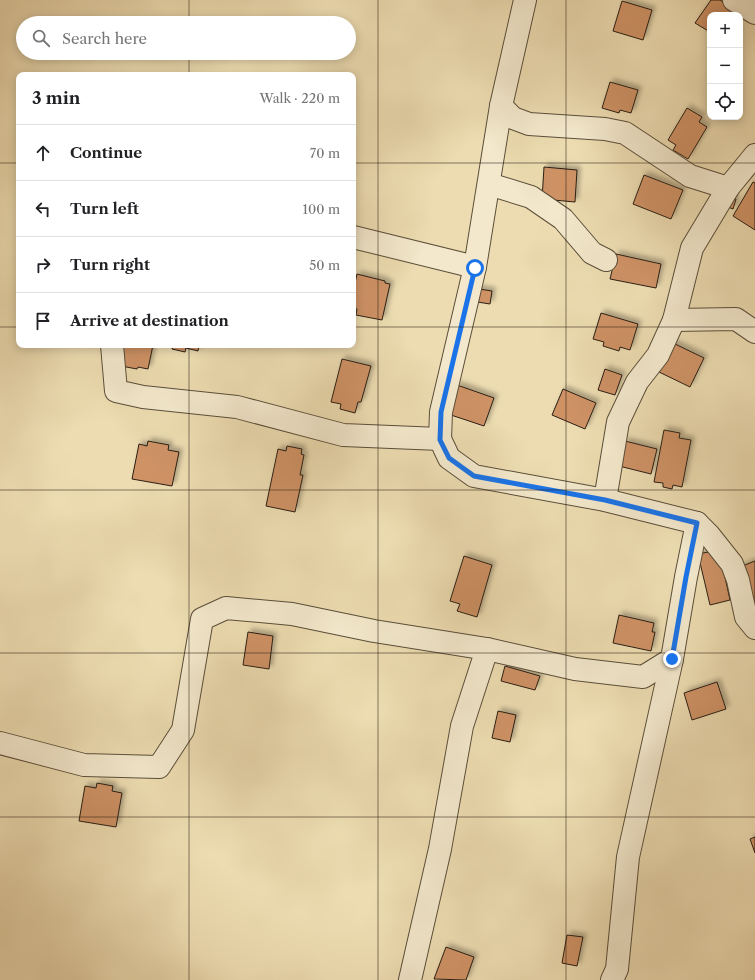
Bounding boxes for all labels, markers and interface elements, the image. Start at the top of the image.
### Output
map controls [707,12,743,120]
button: + [707,12,743,48]
search box [16,16,356,60]
icon: search [30,27,52,49]
text: Search here [62,29,147,48]
button: − [707,48,743,84]
button: locate [707,84,743,120]
text: 3 min [32,88,81,108]
text: Walk · 220 m [260,90,340,106]
icon: ahead [32,142,54,164]
text: Continue [70,143,142,162]
text: 70 m [310,145,340,161]
icon: left [32,198,54,220]
text: Turn left [70,199,139,218]
text: 100 m [302,201,340,217]
icon: right [32,254,54,276]
text: Turn right [70,255,150,274]
text: 50 m [309,257,340,273]
route start [466,259,484,277]
icon: arrive [32,310,54,332]
text: Arrive at destination [70,311,229,330]
route end [663,650,681,668]

